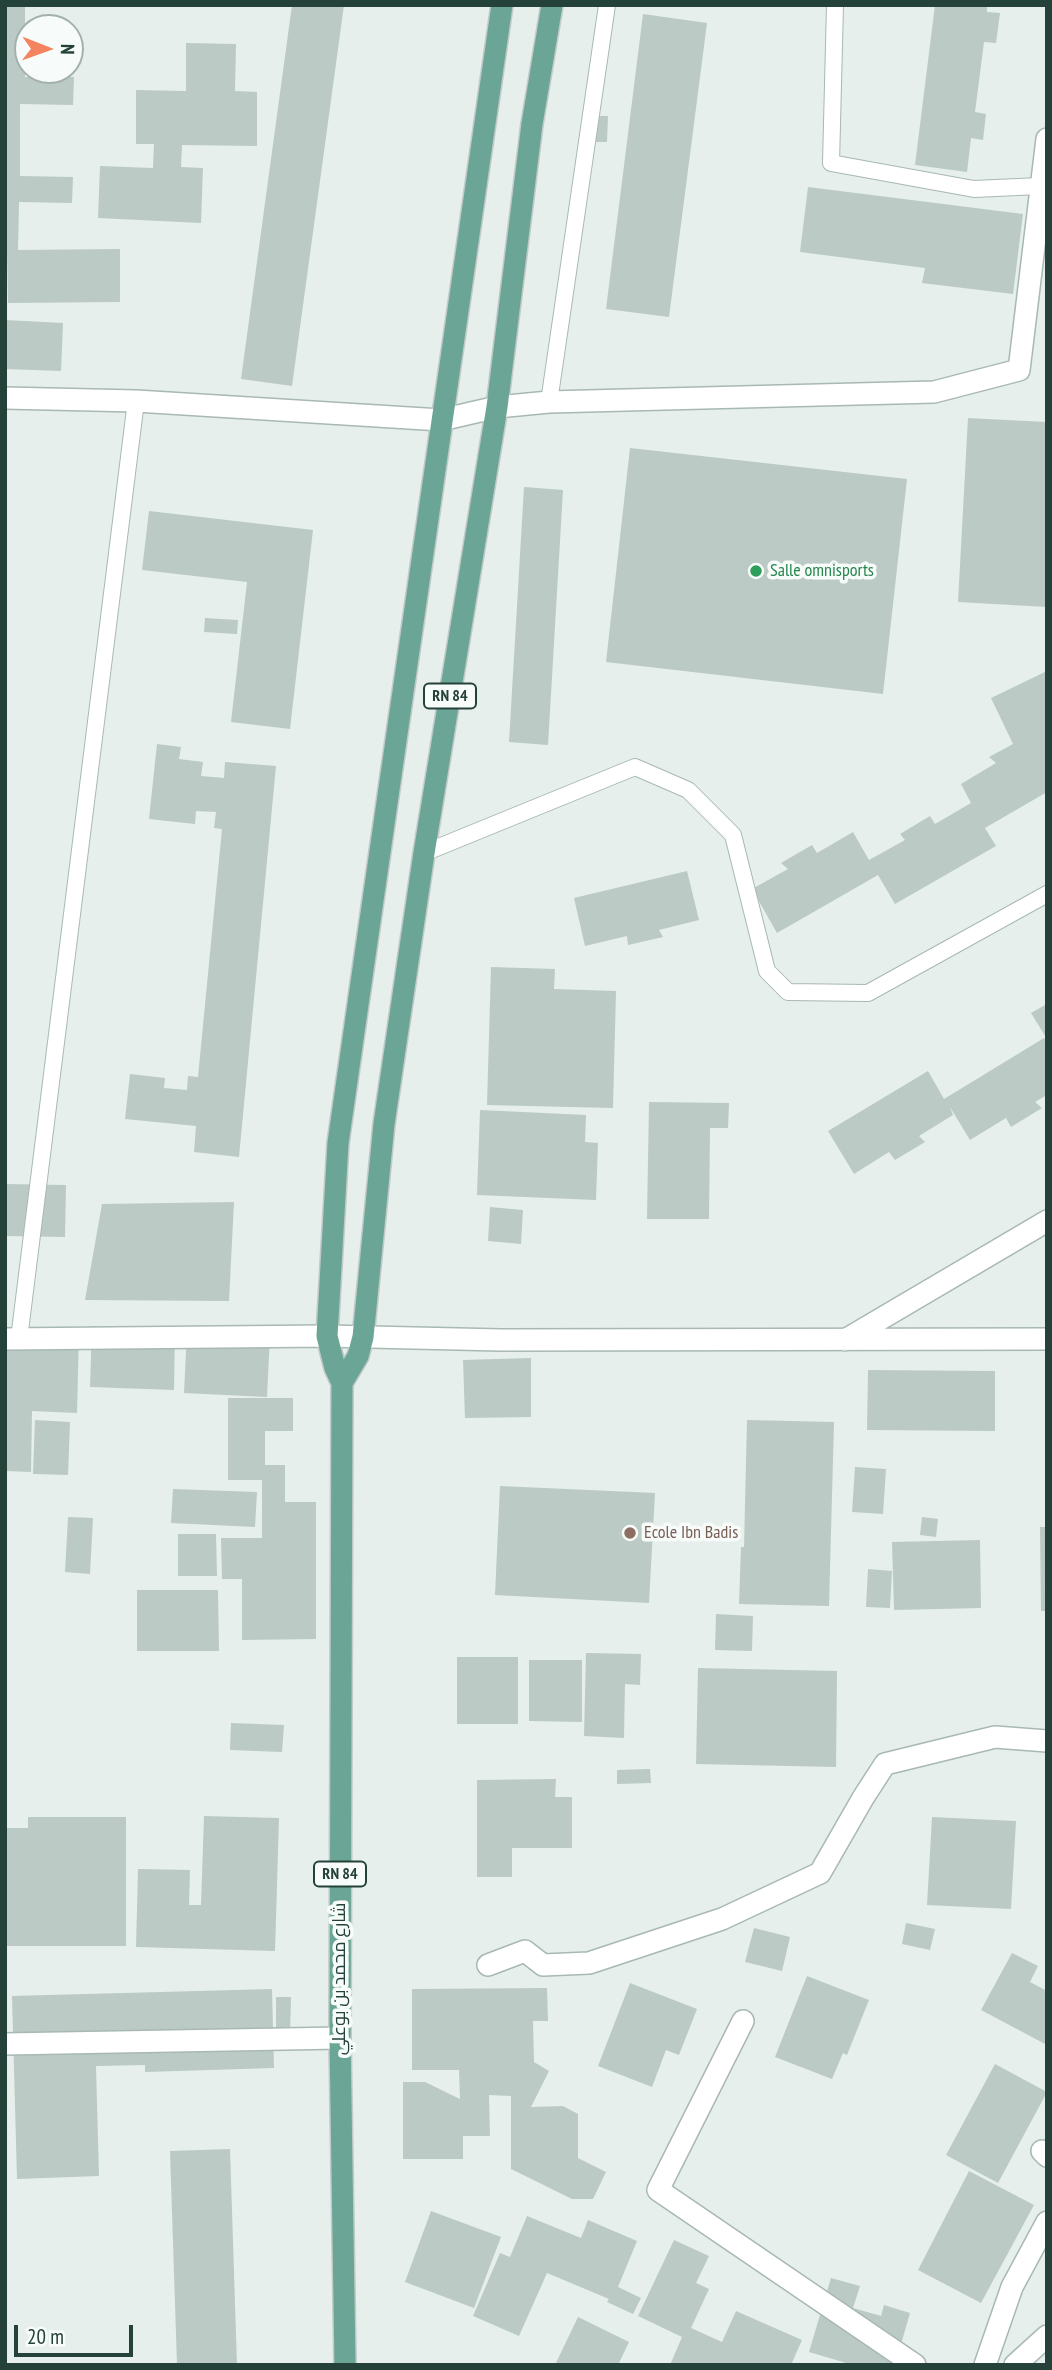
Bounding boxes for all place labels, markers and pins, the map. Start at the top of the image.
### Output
place label: Salle omnisports [770,560,874,582]
marker: Salle omnisports [748,563,764,579]
place label: Ecole Ibn Badis [644,1522,738,1544]
marker: Ecole Ibn Badis [622,1525,638,1541]

